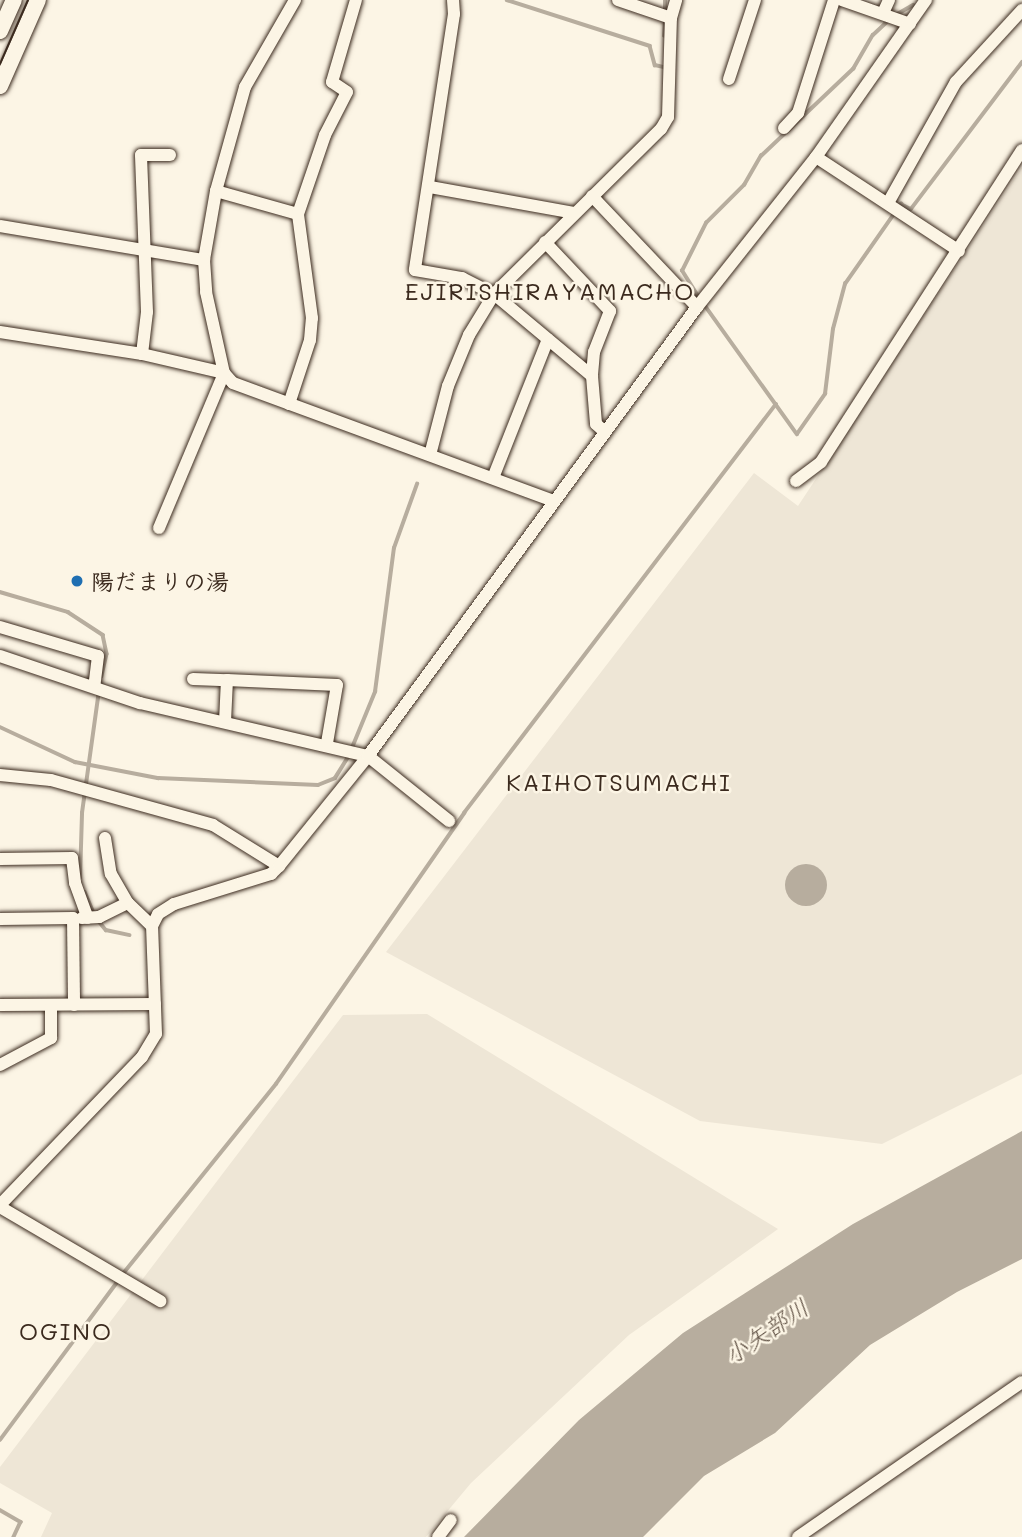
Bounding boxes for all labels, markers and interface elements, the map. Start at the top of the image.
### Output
district label: EJIRISHIRAYAMACHO [407,277,693,305]
place label: 陽だまりの湯 [91,567,229,595]
marker: 陽だまりの湯 [69,573,85,589]
district label: KAIHOTSUMACHI [508,768,730,796]
water label: 小矢部川 [718,1292,814,1370]
district label: OGINO [20,1317,112,1345]

